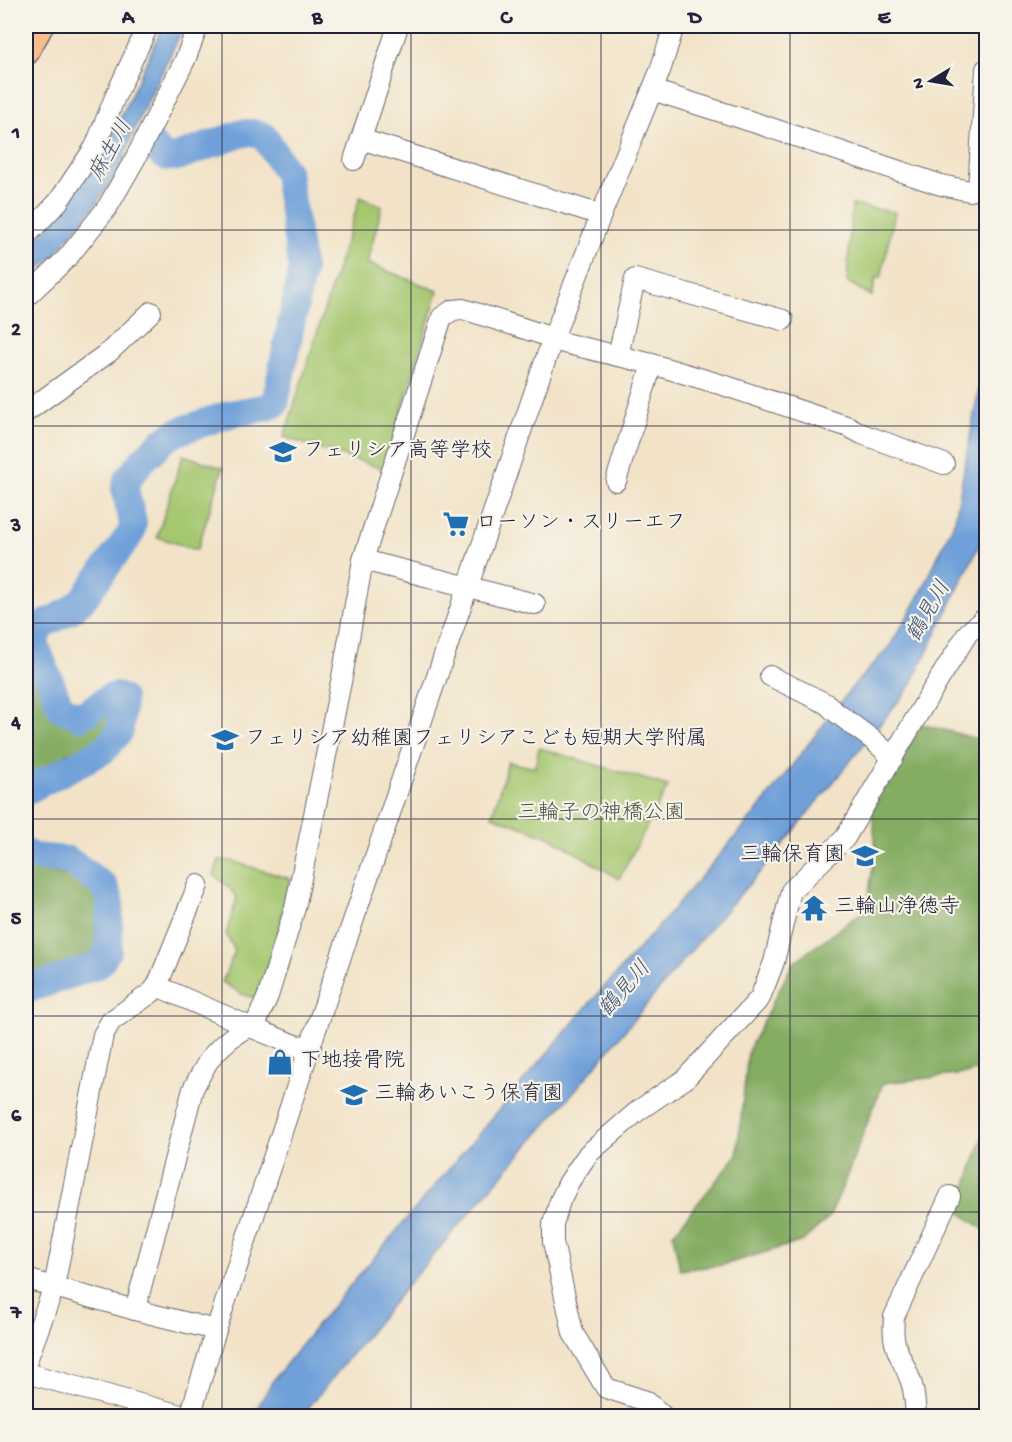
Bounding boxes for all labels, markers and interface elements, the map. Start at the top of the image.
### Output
text: A [121,8,136,31]
text: B [311,8,323,31]
text: C [500,8,514,31]
text: D [686,8,702,31]
text: E [878,8,892,31]
north arrow [901,51,961,111]
text: N [909,76,930,90]
water label: 麻生川 [84,115,139,186]
text: 1 [11,123,20,146]
text: 2 [11,320,21,343]
school or university icon: フェリシア高等学校 [268,437,298,467]
place label: フェリシア高等学校 [303,438,492,465]
supermarket icon: ローソン・スリーエフ [441,509,471,539]
place label: ローソン・スリーエフ [476,512,686,537]
text: 3 [10,516,21,539]
water label: 鶴見川 [901,576,958,647]
text: 4 [10,713,21,736]
school or university icon: フェリシア幼稚園フェリシアこども短期大学附属 [210,725,240,755]
place label: フェリシア幼稚園フェリシアこども短期大学附属 [245,727,707,753]
park label: 三輪子の神橋公園 [517,801,685,827]
school or university icon: 三輪保育園 [850,841,880,871]
place label: 三輪保育園 [740,842,845,869]
temple icon: 三輪山浄徳寺 [799,893,829,923]
place label: 三輪山浄徳寺 [834,895,960,921]
text: 5 [11,909,22,932]
water label: 鶴見川 [594,956,657,1023]
shop icon: 下地接骨院 [265,1047,295,1077]
place label: 下地接骨院 [300,1049,405,1075]
school or university icon: 三輪あいこう保育園 [339,1080,369,1110]
place label: 三輪あいこう保育園 [374,1081,563,1108]
text: 6 [11,1106,22,1129]
text: 7 [10,1303,23,1326]

